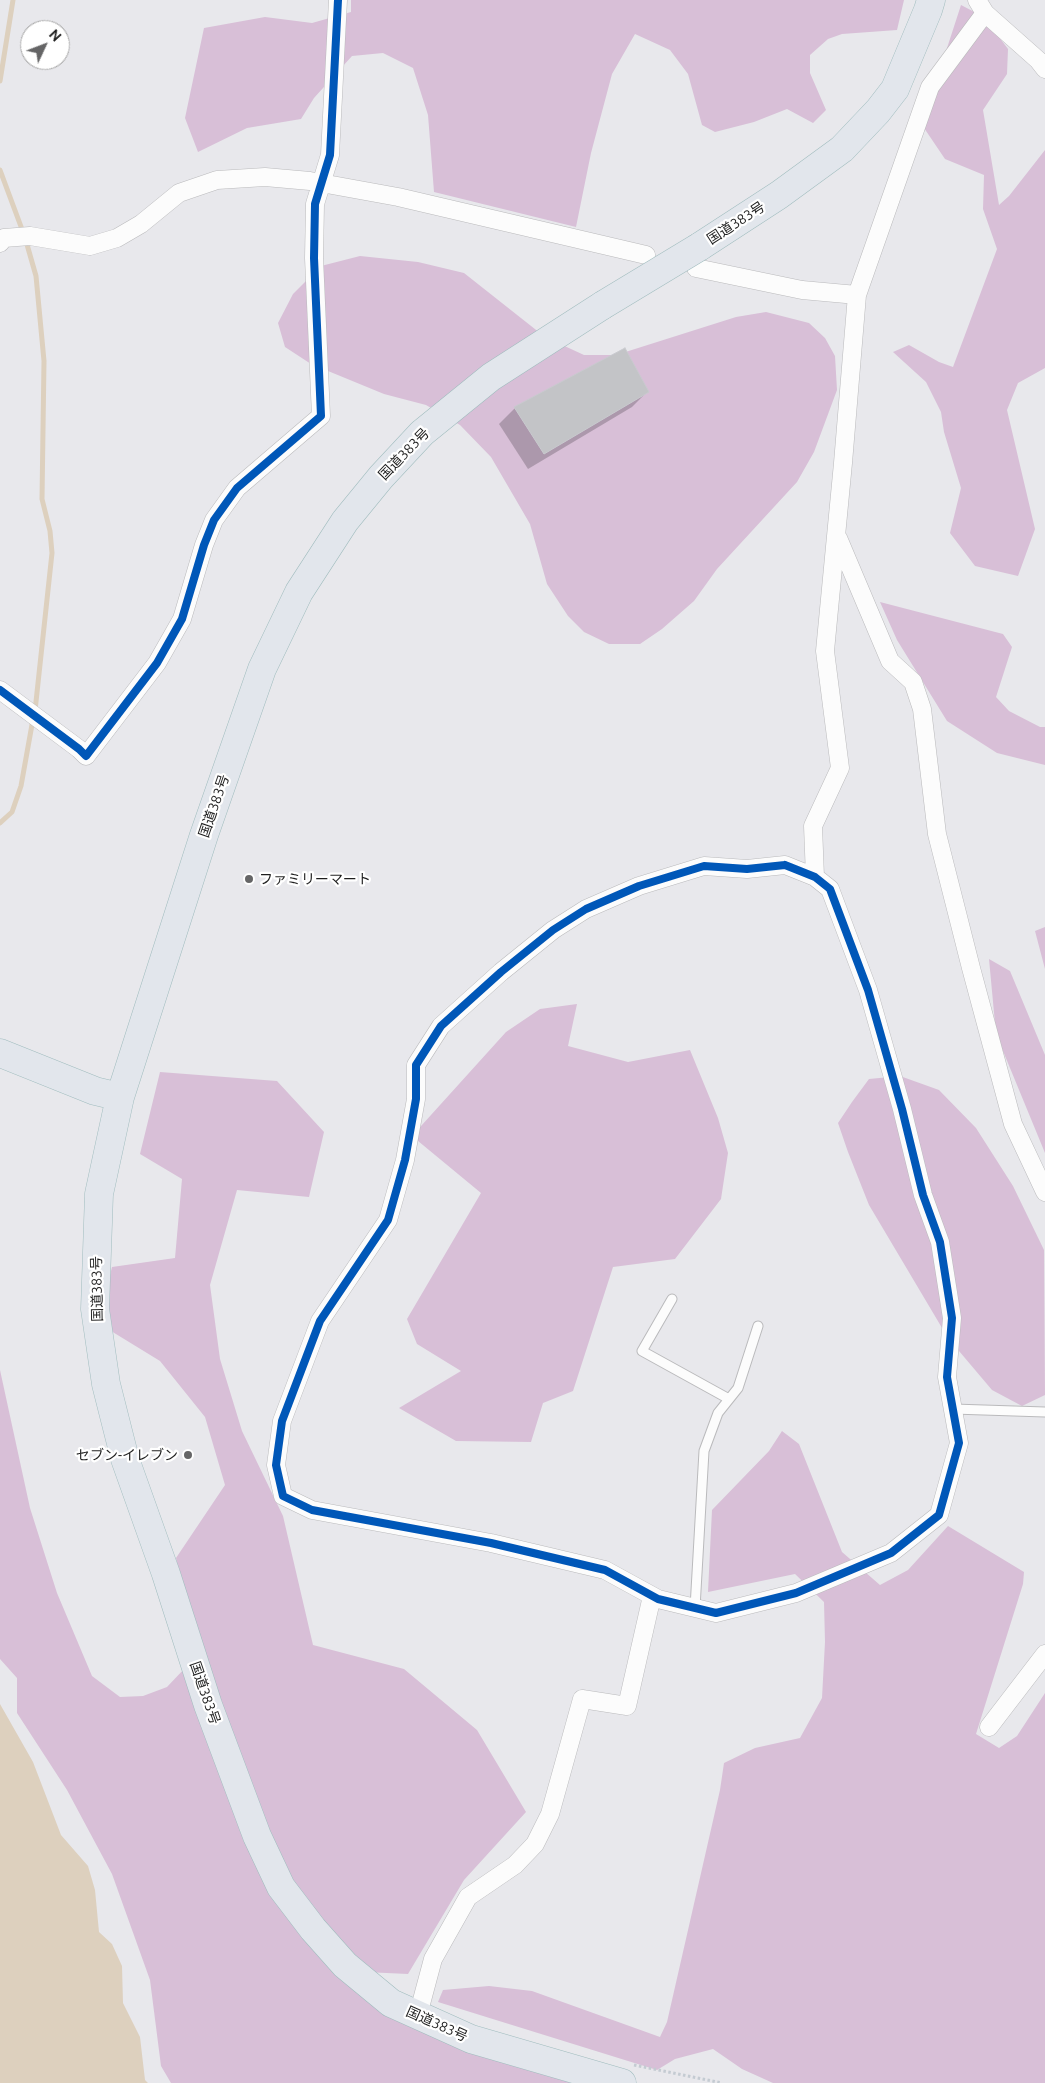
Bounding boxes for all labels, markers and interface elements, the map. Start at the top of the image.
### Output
north arrow [20,20,70,70]
text: N [46,26,65,45]
street label: 国道383号 [704,198,768,248]
street label: 国道383号 [375,425,433,483]
street label: 国道383号 [195,772,233,840]
place label: ファミリーマート [259,871,371,887]
marker: ファミリーマート [243,873,255,885]
street label: 国道383号 [88,1256,106,1322]
place label: セブン-イレブン [76,1447,178,1463]
marker: セブン-イレブン [182,1449,194,1461]
street label: 国道383号 [186,1659,224,1727]
street label: 国道383号 [404,2003,470,2045]

